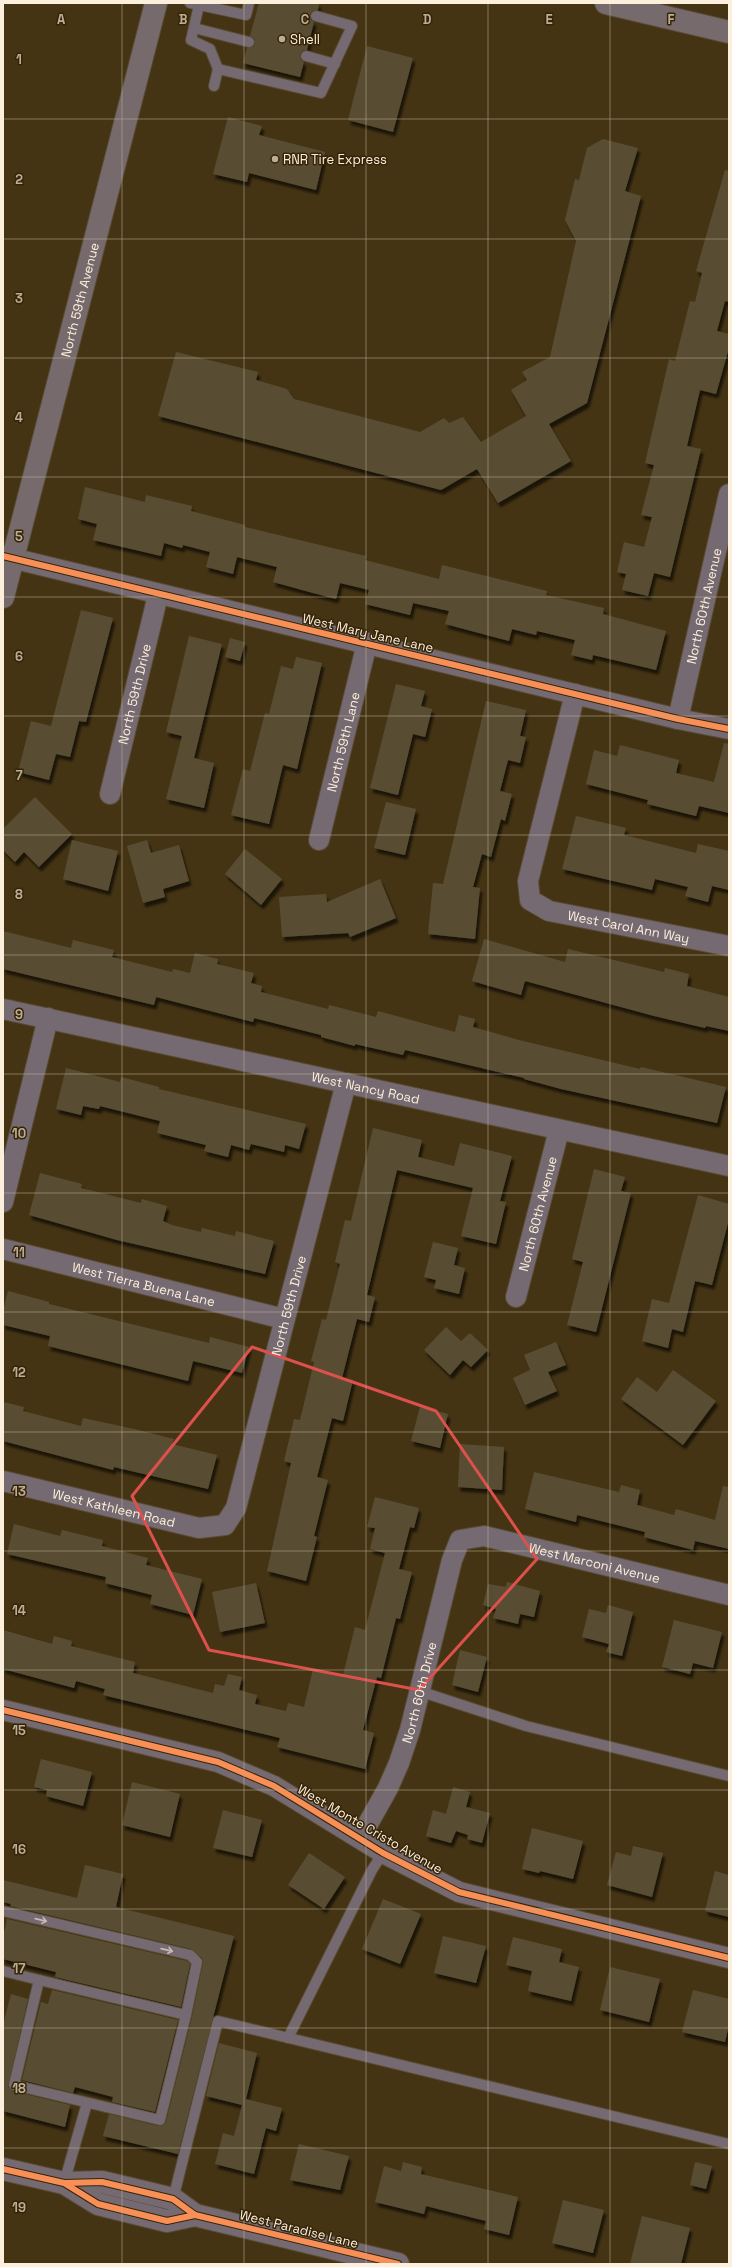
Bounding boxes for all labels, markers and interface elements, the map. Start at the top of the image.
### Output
text: A [57,11,66,28]
text: B [179,11,188,28]
text: C [301,11,309,28]
text: D [423,11,432,28]
text: E [545,11,553,28]
text: F [668,11,675,28]
place label: Shell [290,31,320,48]
marker: Shell [277,34,287,44]
text: 1 [16,51,22,68]
place label: RNR Tire Express [283,151,387,168]
marker: RNR Tire Express [270,154,280,164]
text: 2 [15,171,23,188]
street label: North 59th Avenue [57,241,102,359]
text: 3 [15,290,23,307]
text: 4 [15,409,23,426]
text: 5 [15,528,23,545]
street label: North 60th Avenue [682,546,725,665]
street label: West Mary Jane Lane [301,610,435,656]
street label: North 59th Drive [114,642,155,746]
text: 6 [15,648,23,665]
street label: North 59th Lane [323,690,363,794]
text: 7 [15,767,23,784]
text: 8 [15,886,23,903]
street label: West Carol Ann Way [566,906,691,947]
text: 9 [15,1006,23,1023]
street label: West Nancy Road [310,1067,421,1107]
text: 10 [12,1125,26,1142]
street label: North 60th Avenue [514,1154,560,1273]
text: 11 [13,1244,25,1261]
street label: North 59th Drive [267,1254,310,1358]
street label: West Tierra Buena Lane [70,1258,217,1310]
text: 12 [12,1364,26,1381]
text: 13 [12,1483,26,1500]
street label: West Kathleen Road [51,1485,177,1531]
street label: West Marconi Avenue [527,1539,662,1587]
text: 14 [12,1602,26,1619]
street label: North 60th Drive [398,1640,440,1745]
text: 15 [12,1722,26,1739]
street label: West Monte Cristo Avenue [294,1780,446,1878]
text: 16 [12,1841,26,1858]
one-way arrow [34,1917,47,1925]
one-way arrow [161,1947,174,1954]
text: 17 [12,1960,26,1977]
text: 18 [12,2080,26,2097]
text: 19 [12,2199,26,2216]
street label: West Paradise Lane [238,2206,360,2252]

